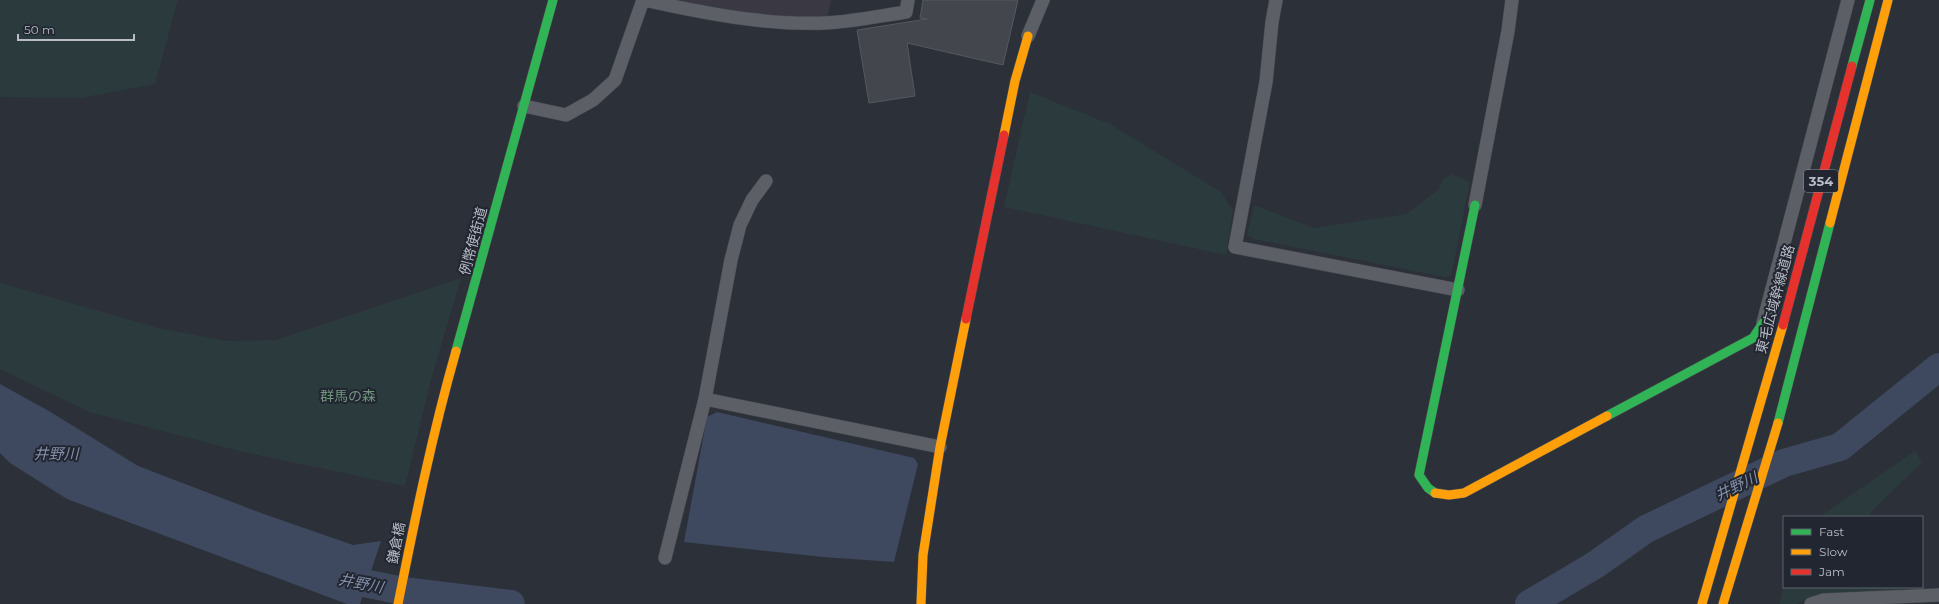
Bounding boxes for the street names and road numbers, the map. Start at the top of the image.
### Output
road number: 354 [1804,170,1838,192]
street label: 例幣使街道 [455,205,491,277]
street label: 東毛広域幹線道路 [1752,243,1798,355]
street label: 鎌倉橋 [383,521,409,565]

